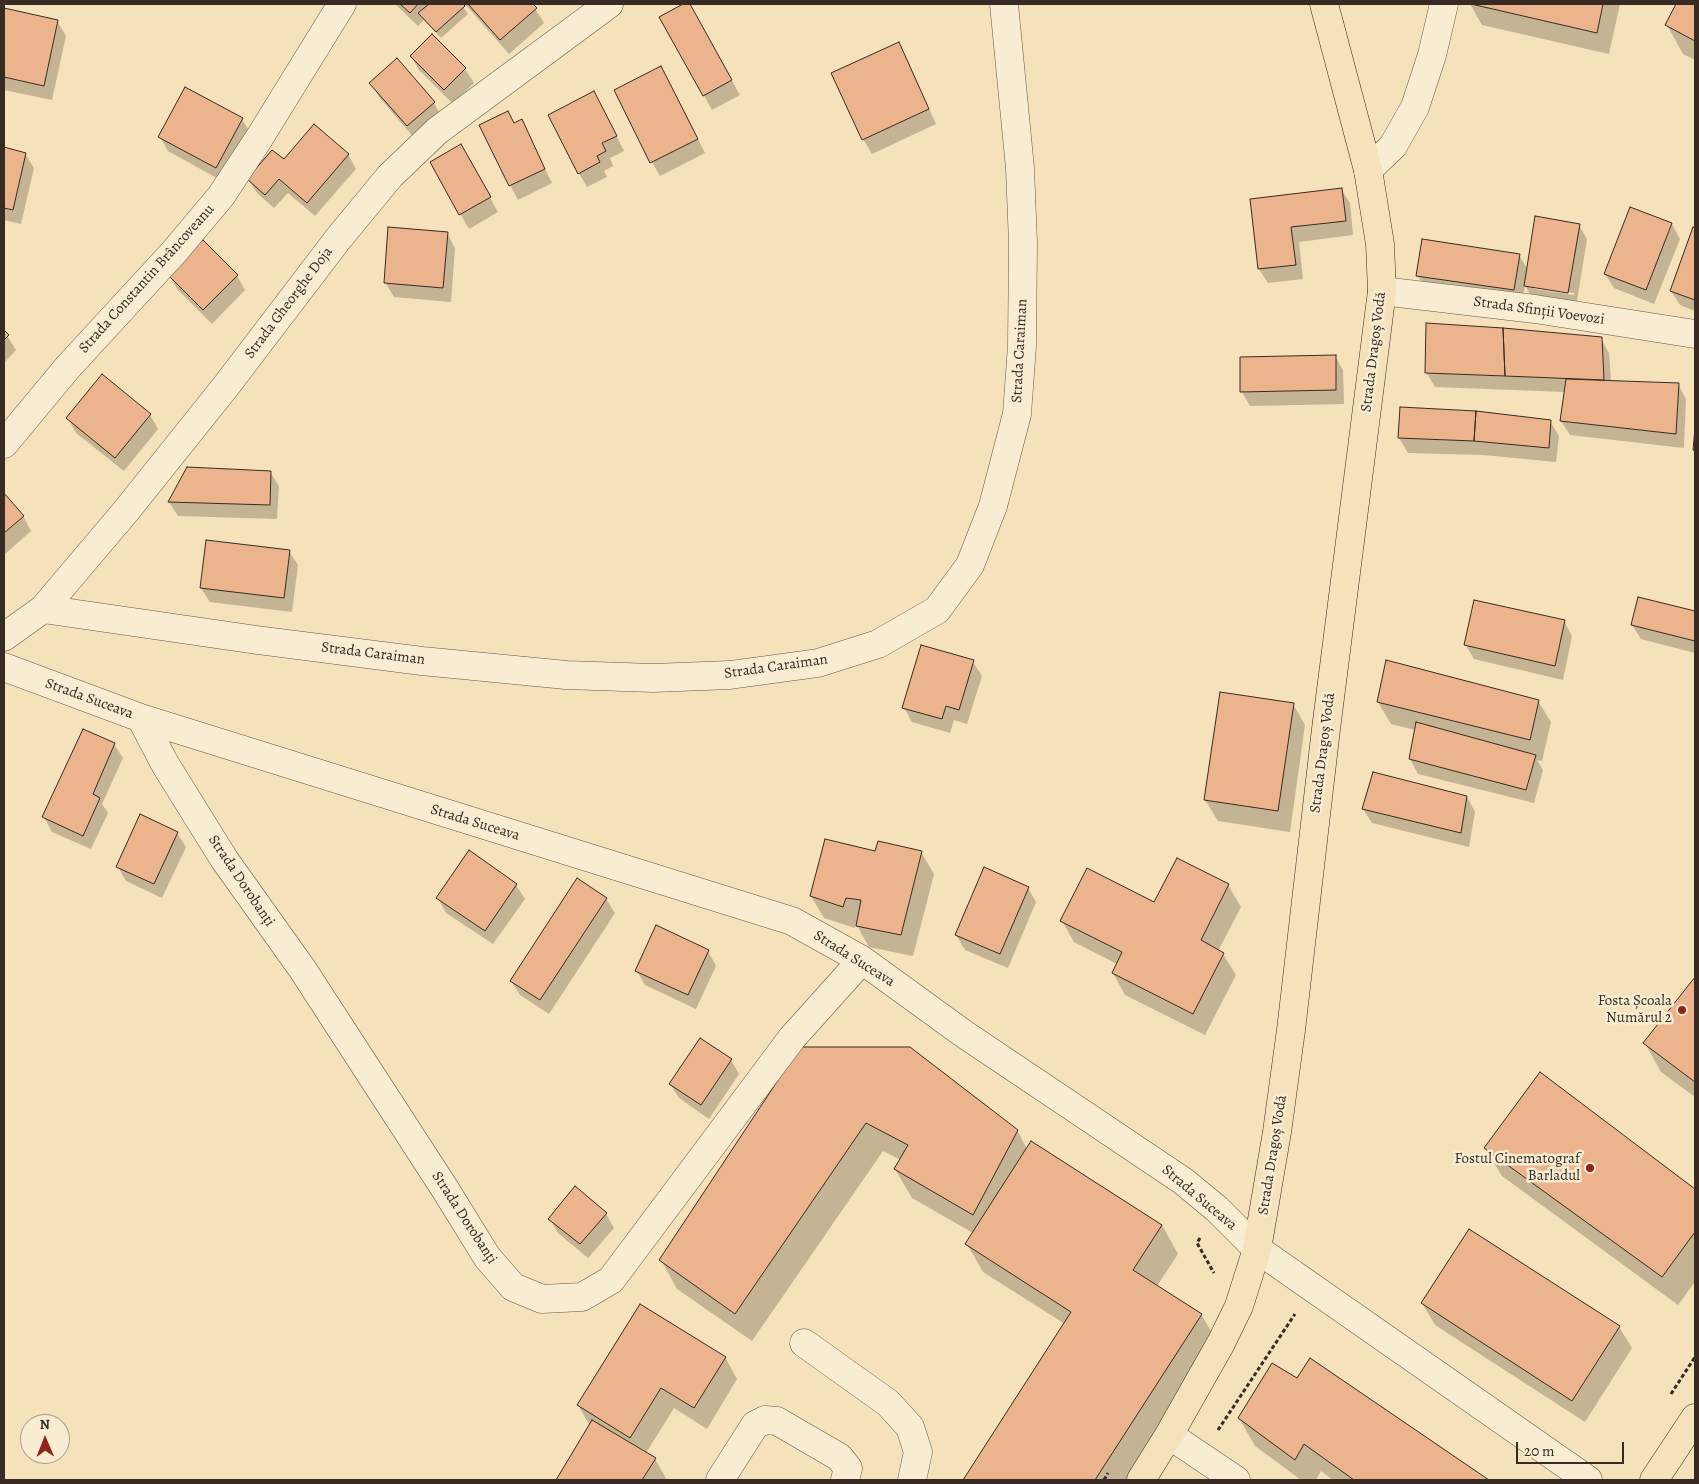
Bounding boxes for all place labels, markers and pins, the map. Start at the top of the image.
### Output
place label: Fosta Școala Numărul 2 [1598,992,1672,1027]
marker: Fosta Școala Numărul 2 [1676,1004,1688,1016]
place label: Fostul Cinematograf Barladul [1455,1150,1580,1185]
marker: Fostul Cinematograf Barladul [1584,1162,1596,1174]

